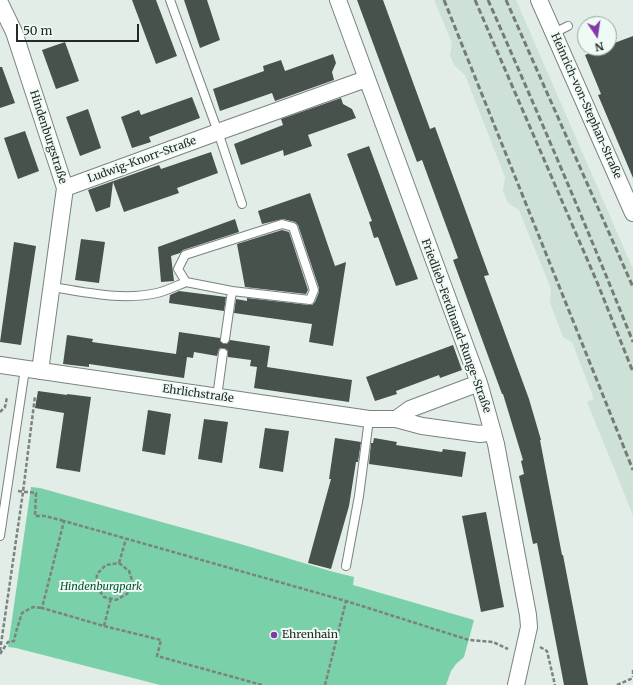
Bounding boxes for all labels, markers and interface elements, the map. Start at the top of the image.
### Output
scale bar [18,16,141,42]
north arrow [577,16,617,56]
text: 50 m [23,23,52,38]
street label: Heinrich-von-Stephan-Straße [548,31,624,181]
text: N [594,39,605,55]
street label: Hindenburgstraße [27,89,69,185]
street label: Ludwig-Knorr-Straße [86,134,198,186]
street label: Friedlieb-Ferdinand-Runge-Straße [418,237,494,415]
street label: Ehrlichstraße [161,382,235,406]
park label: Hindenburgpark [60,580,142,594]
place label: Ehrenhain [282,628,338,642]
marker: Ehrenhain [269,630,279,640]

